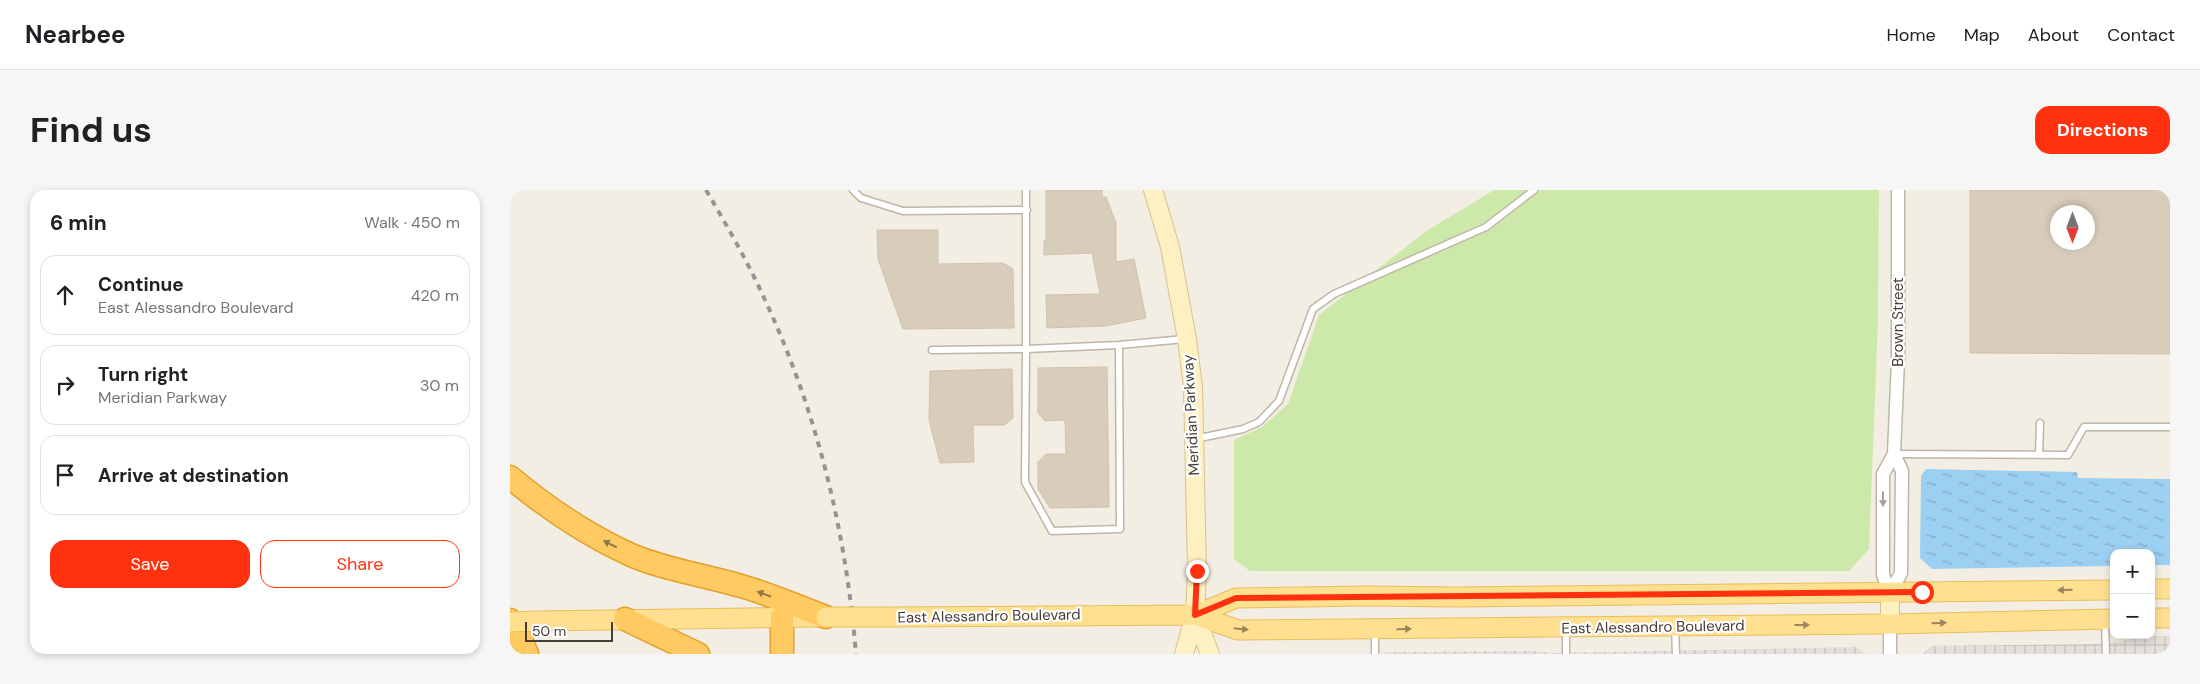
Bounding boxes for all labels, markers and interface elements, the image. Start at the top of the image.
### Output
text: Nearbee [25,19,125,50]
text: Home [1886,23,1936,47]
text: Map [1964,23,2000,47]
text: About [2028,23,2079,47]
text: Contact [2107,23,2175,47]
button: Directions [2035,106,2170,154]
text: Find us [30,107,152,153]
north arrow [2050,205,2095,250]
text: 6 min [50,209,107,237]
text: Walk · 450 m [364,212,460,233]
text: Continue [98,272,184,297]
street label: Brown Street [1888,277,1908,367]
icon: ahead [51,281,79,309]
text: 420 m [411,285,459,306]
text: East Alessandro Boulevard [98,297,294,318]
street label: Meridian Parkway [1178,353,1204,476]
text: Turn right [98,362,188,387]
icon: right [51,371,79,399]
text: 30 m [420,375,459,396]
text: Meridian Parkway [98,387,227,408]
icon: arrive [51,461,79,489]
text: Arrive at destination [98,463,289,488]
one-way arrow [1879,492,1887,508]
button: Save [50,540,250,588]
button: Share [260,540,460,588]
one-way arrow [603,540,617,548]
map controls [2110,549,2155,639]
button: + [2110,549,2155,594]
route end [1186,560,1209,583]
route start [1911,581,1934,604]
one-way arrow [2057,586,2073,594]
one-way arrow [756,590,771,598]
button: − [2110,594,2155,639]
street label: East Alessandro Boulevard [897,604,1081,628]
street label: East Alessandro Boulevard [1561,615,1745,639]
scale bar [525,619,612,642]
one-way arrow [1931,619,1947,627]
one-way arrow [1794,621,1810,629]
text: 50 m [532,622,566,640]
one-way arrow [1234,625,1250,633]
one-way arrow [1396,625,1412,633]

